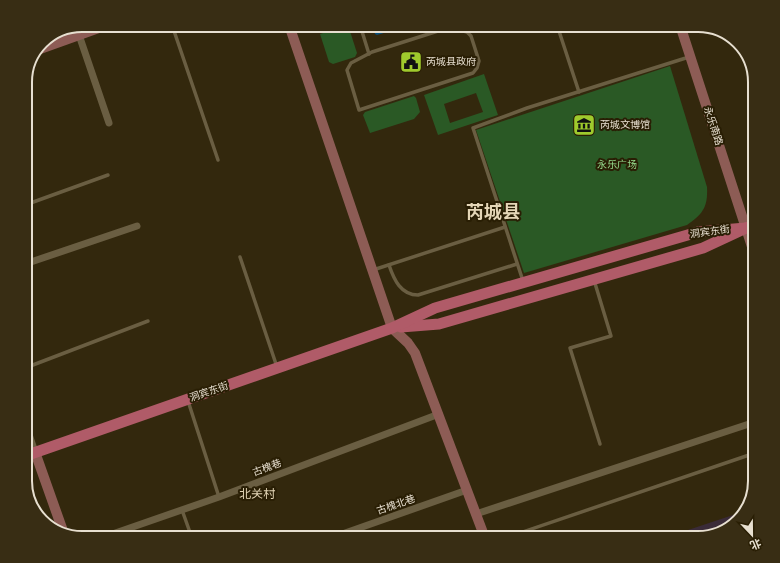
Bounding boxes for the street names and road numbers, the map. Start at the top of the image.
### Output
street label: 永乐南路 [701,105,725,147]
street label: 洞宾东街 [689,223,731,241]
street label: 洞宾东街 [188,380,230,404]
street label: 古槐巷 [251,457,283,479]
street label: 古槐北巷 [375,493,417,517]

